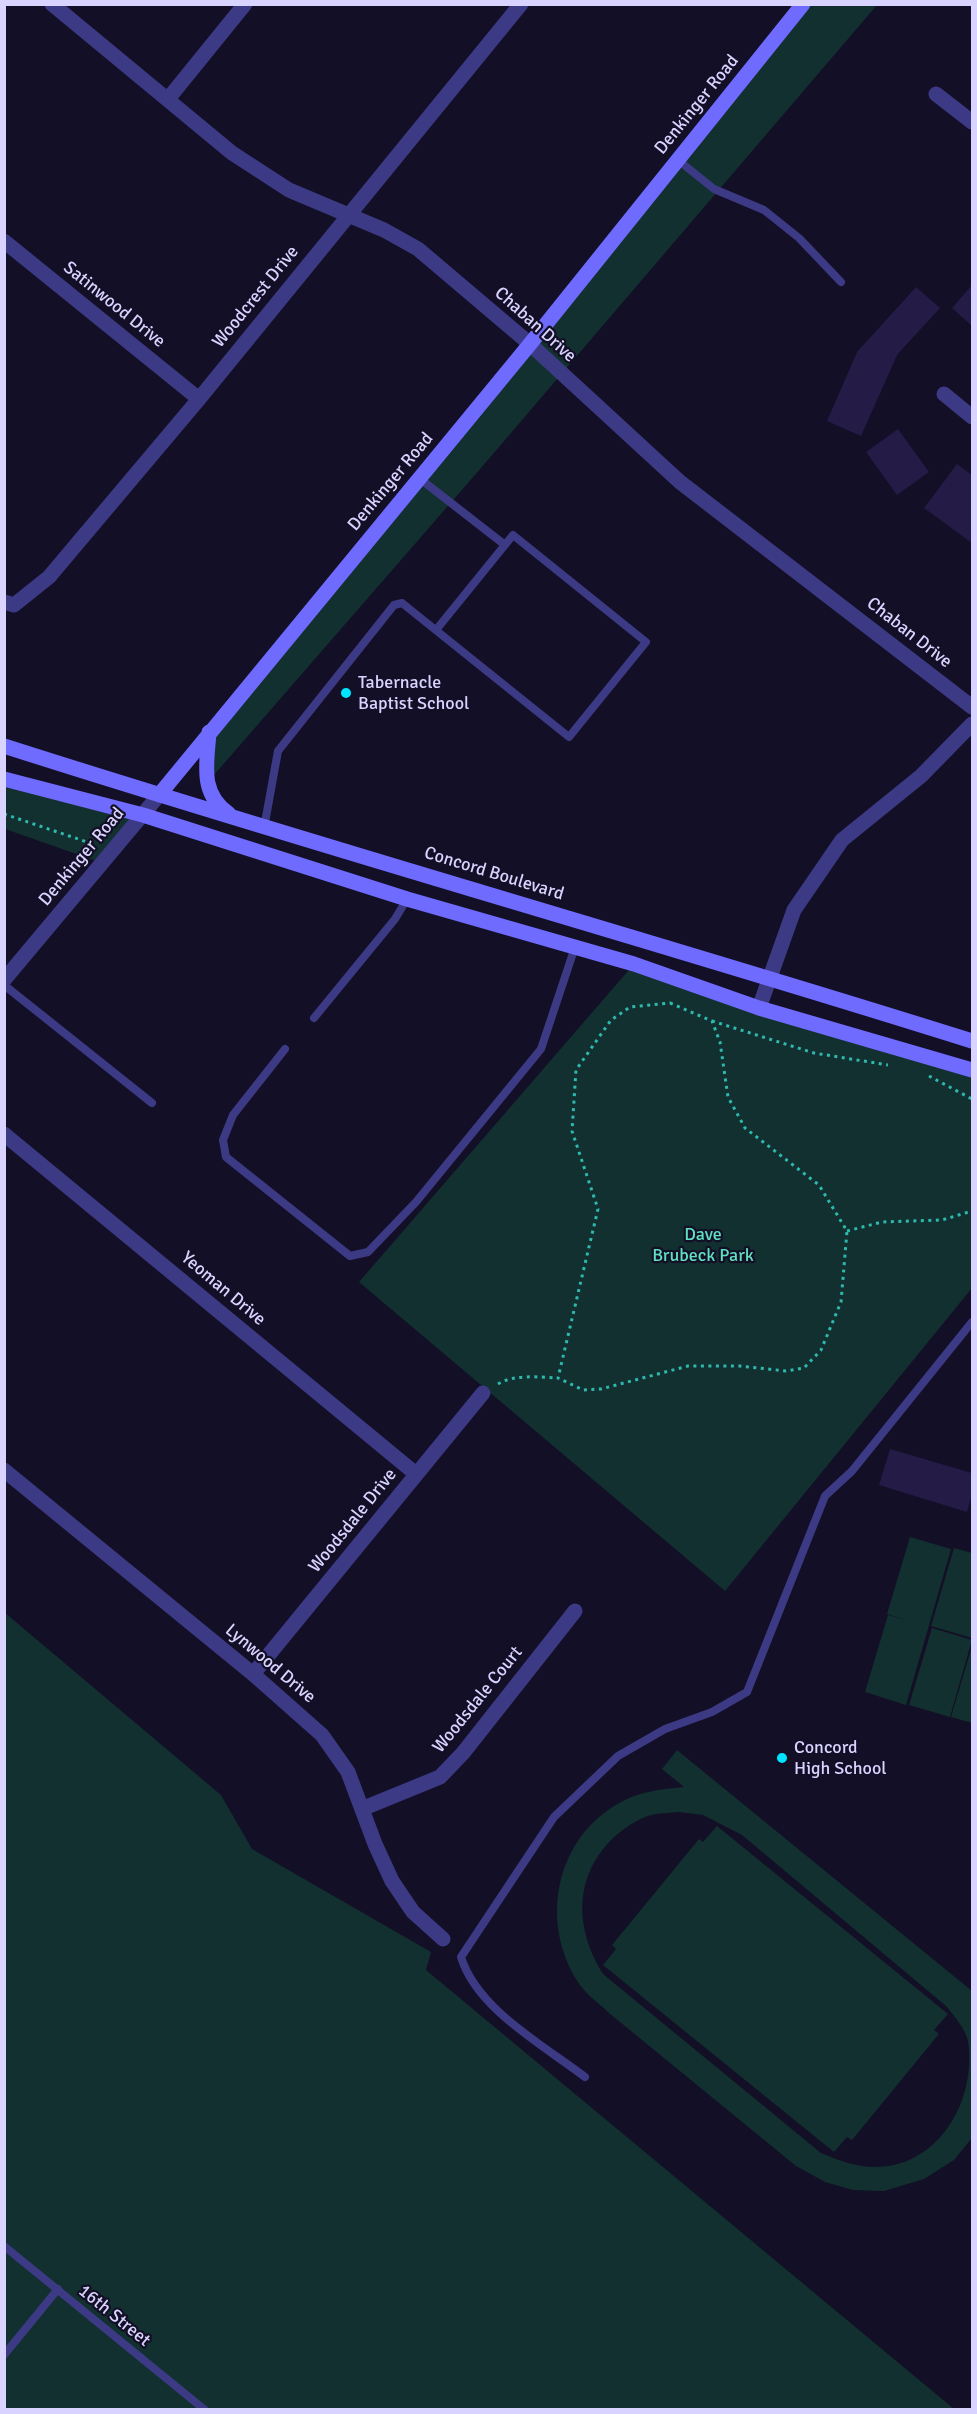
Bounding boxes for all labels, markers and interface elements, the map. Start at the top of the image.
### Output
street label: Denkinger Road [650,51,744,159]
street label: Woodcrest Drive [208,242,304,352]
street label: Satinwood Drive [59,257,169,353]
street label: Chaban Drive [490,283,580,367]
street label: Denkinger Road [344,428,438,536]
street label: Chaban Drive [862,593,956,673]
place label: Tabernacle Baptist School [358,672,469,714]
marker: Tabernacle Baptist School [339,686,353,700]
street label: Denkinger Road [35,803,129,911]
street label: Concord Boulevard [422,842,566,906]
park label: Dave Brubeck Park [652,1224,754,1266]
street label: Yeoman Drive [176,1247,270,1331]
street label: Woodsdale Drive [304,1465,402,1577]
street label: Lynwood Drive [220,1620,320,1708]
street label: Woodsdale Court [428,1642,528,1758]
place label: Concord High School [794,1737,887,1780]
marker: Concord High School [775,1751,789,1765]
street label: 16th Street [74,2280,154,2352]

